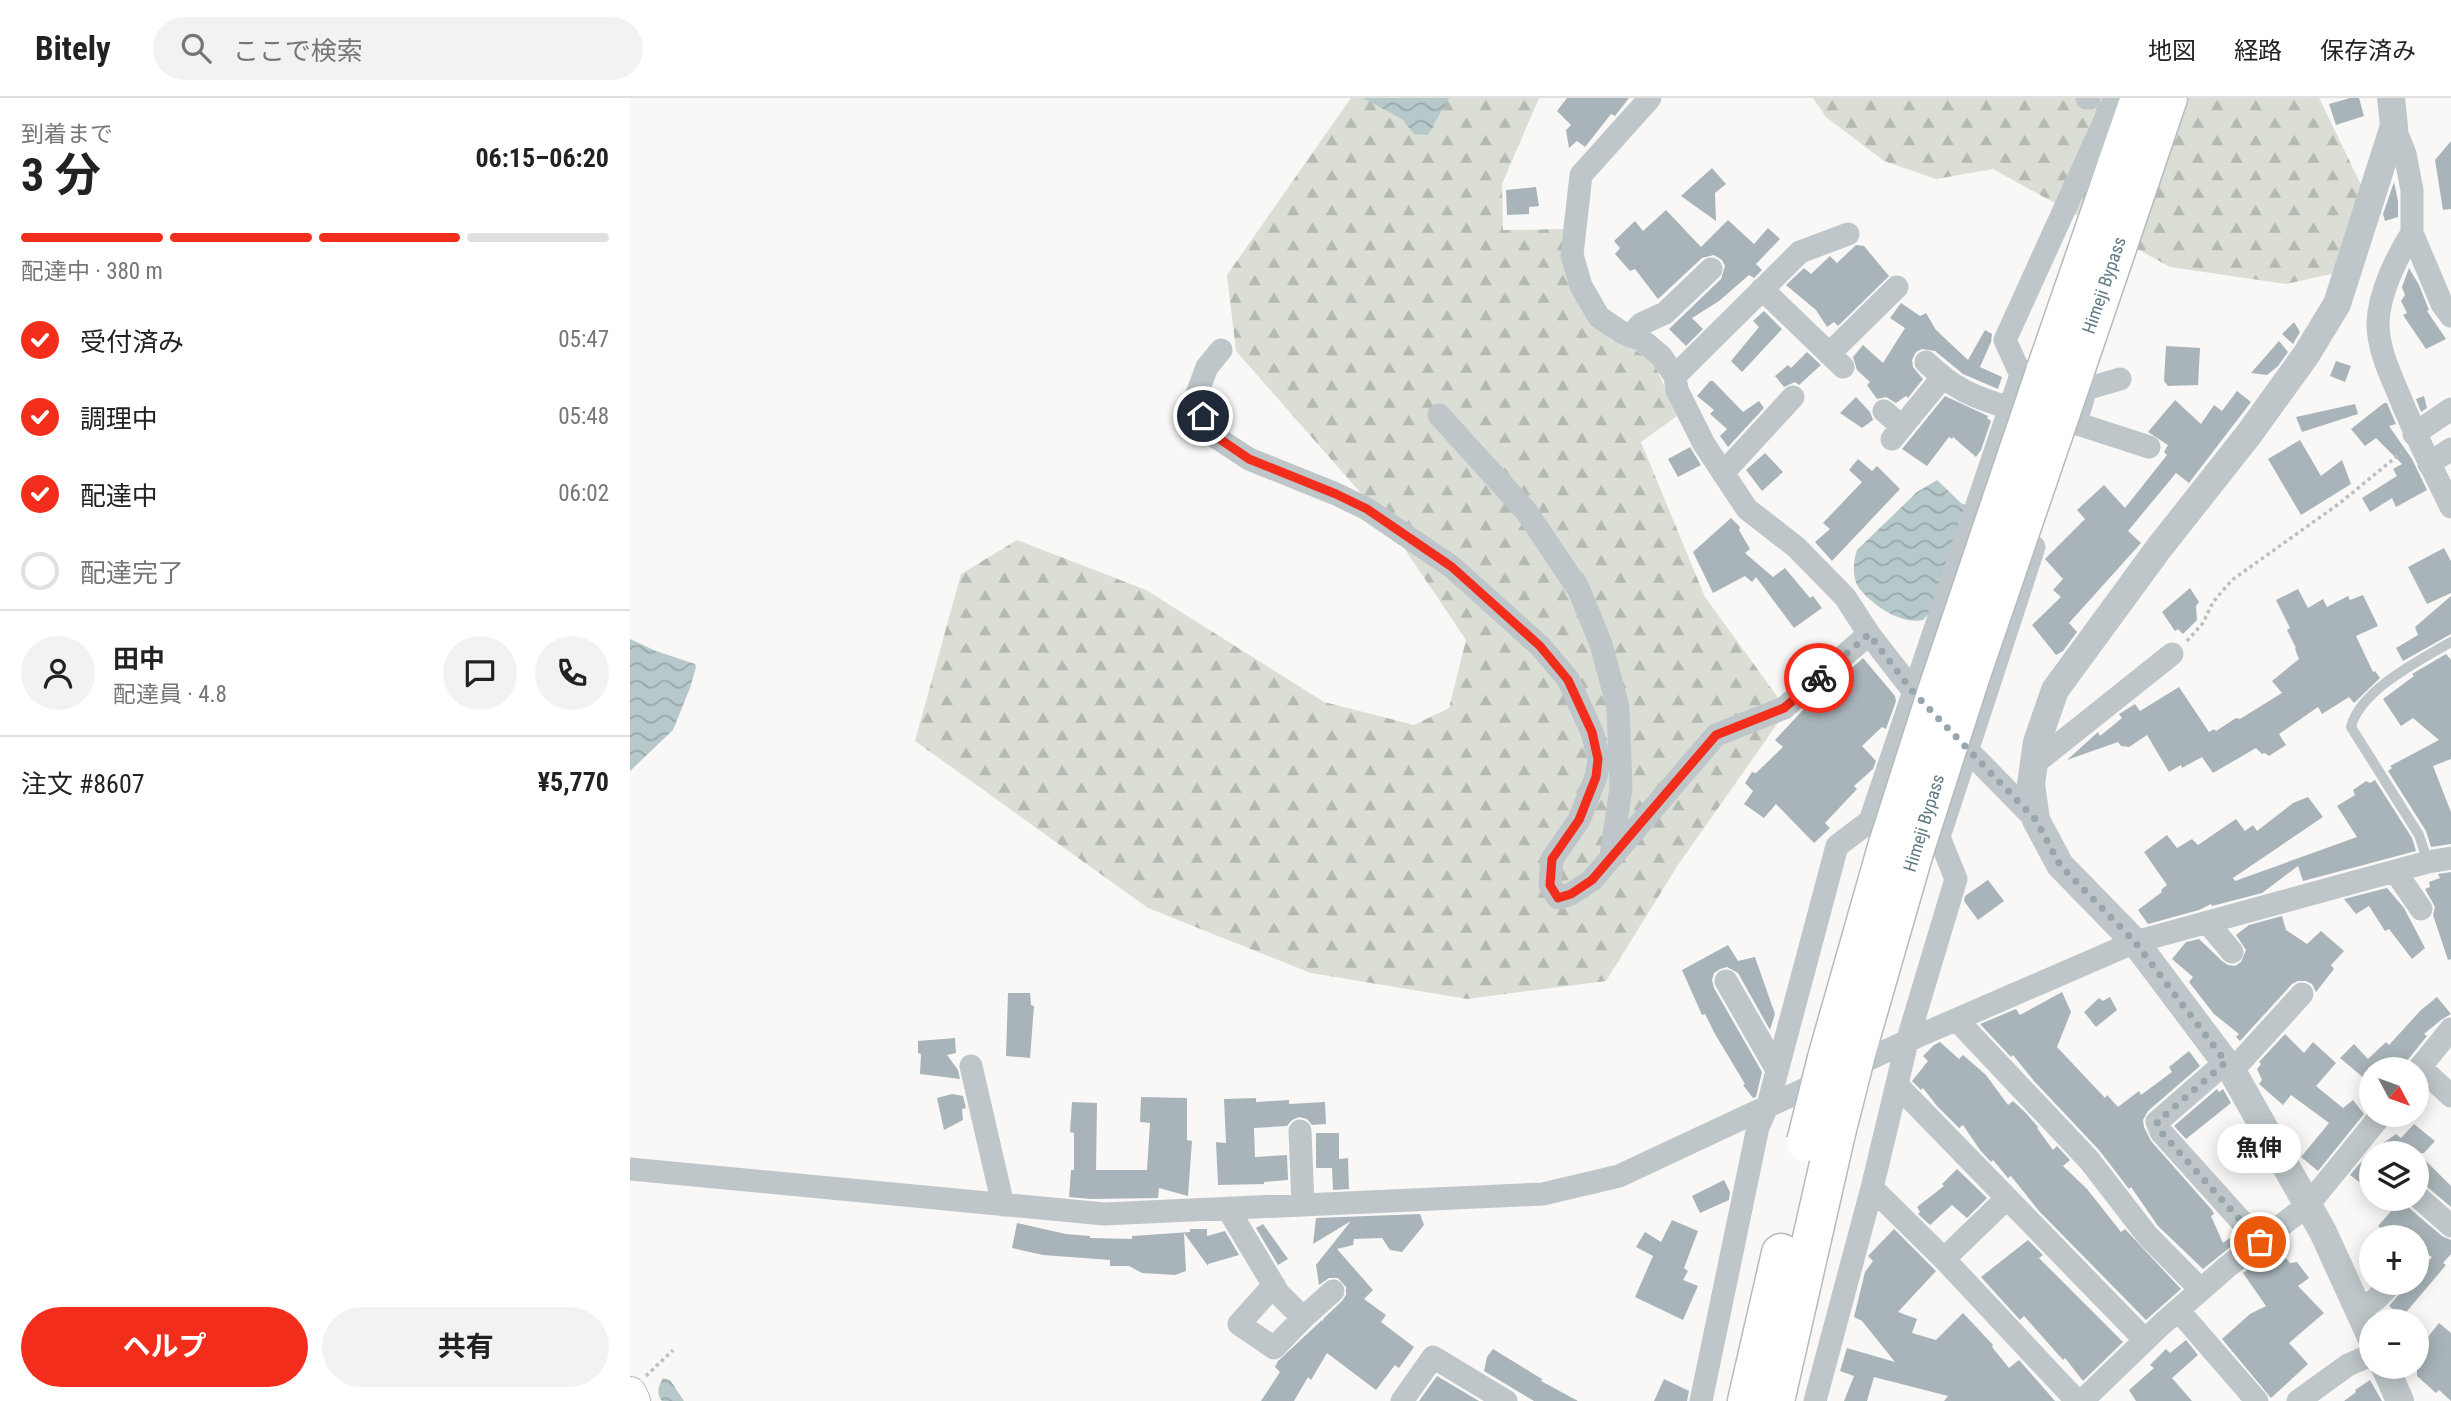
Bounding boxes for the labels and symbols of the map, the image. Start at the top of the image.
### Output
street label: Himeji Bypass [2078,234,2130,336]
pin [1173,386,1233,446]
courier [1784,643,1854,713]
street label: Himeji Bypass [1899,772,1948,874]
north arrow [2359,1057,2429,1127]
callout: 魚伸 [2218,1123,2302,1172]
pin [2230,1212,2290,1272]

